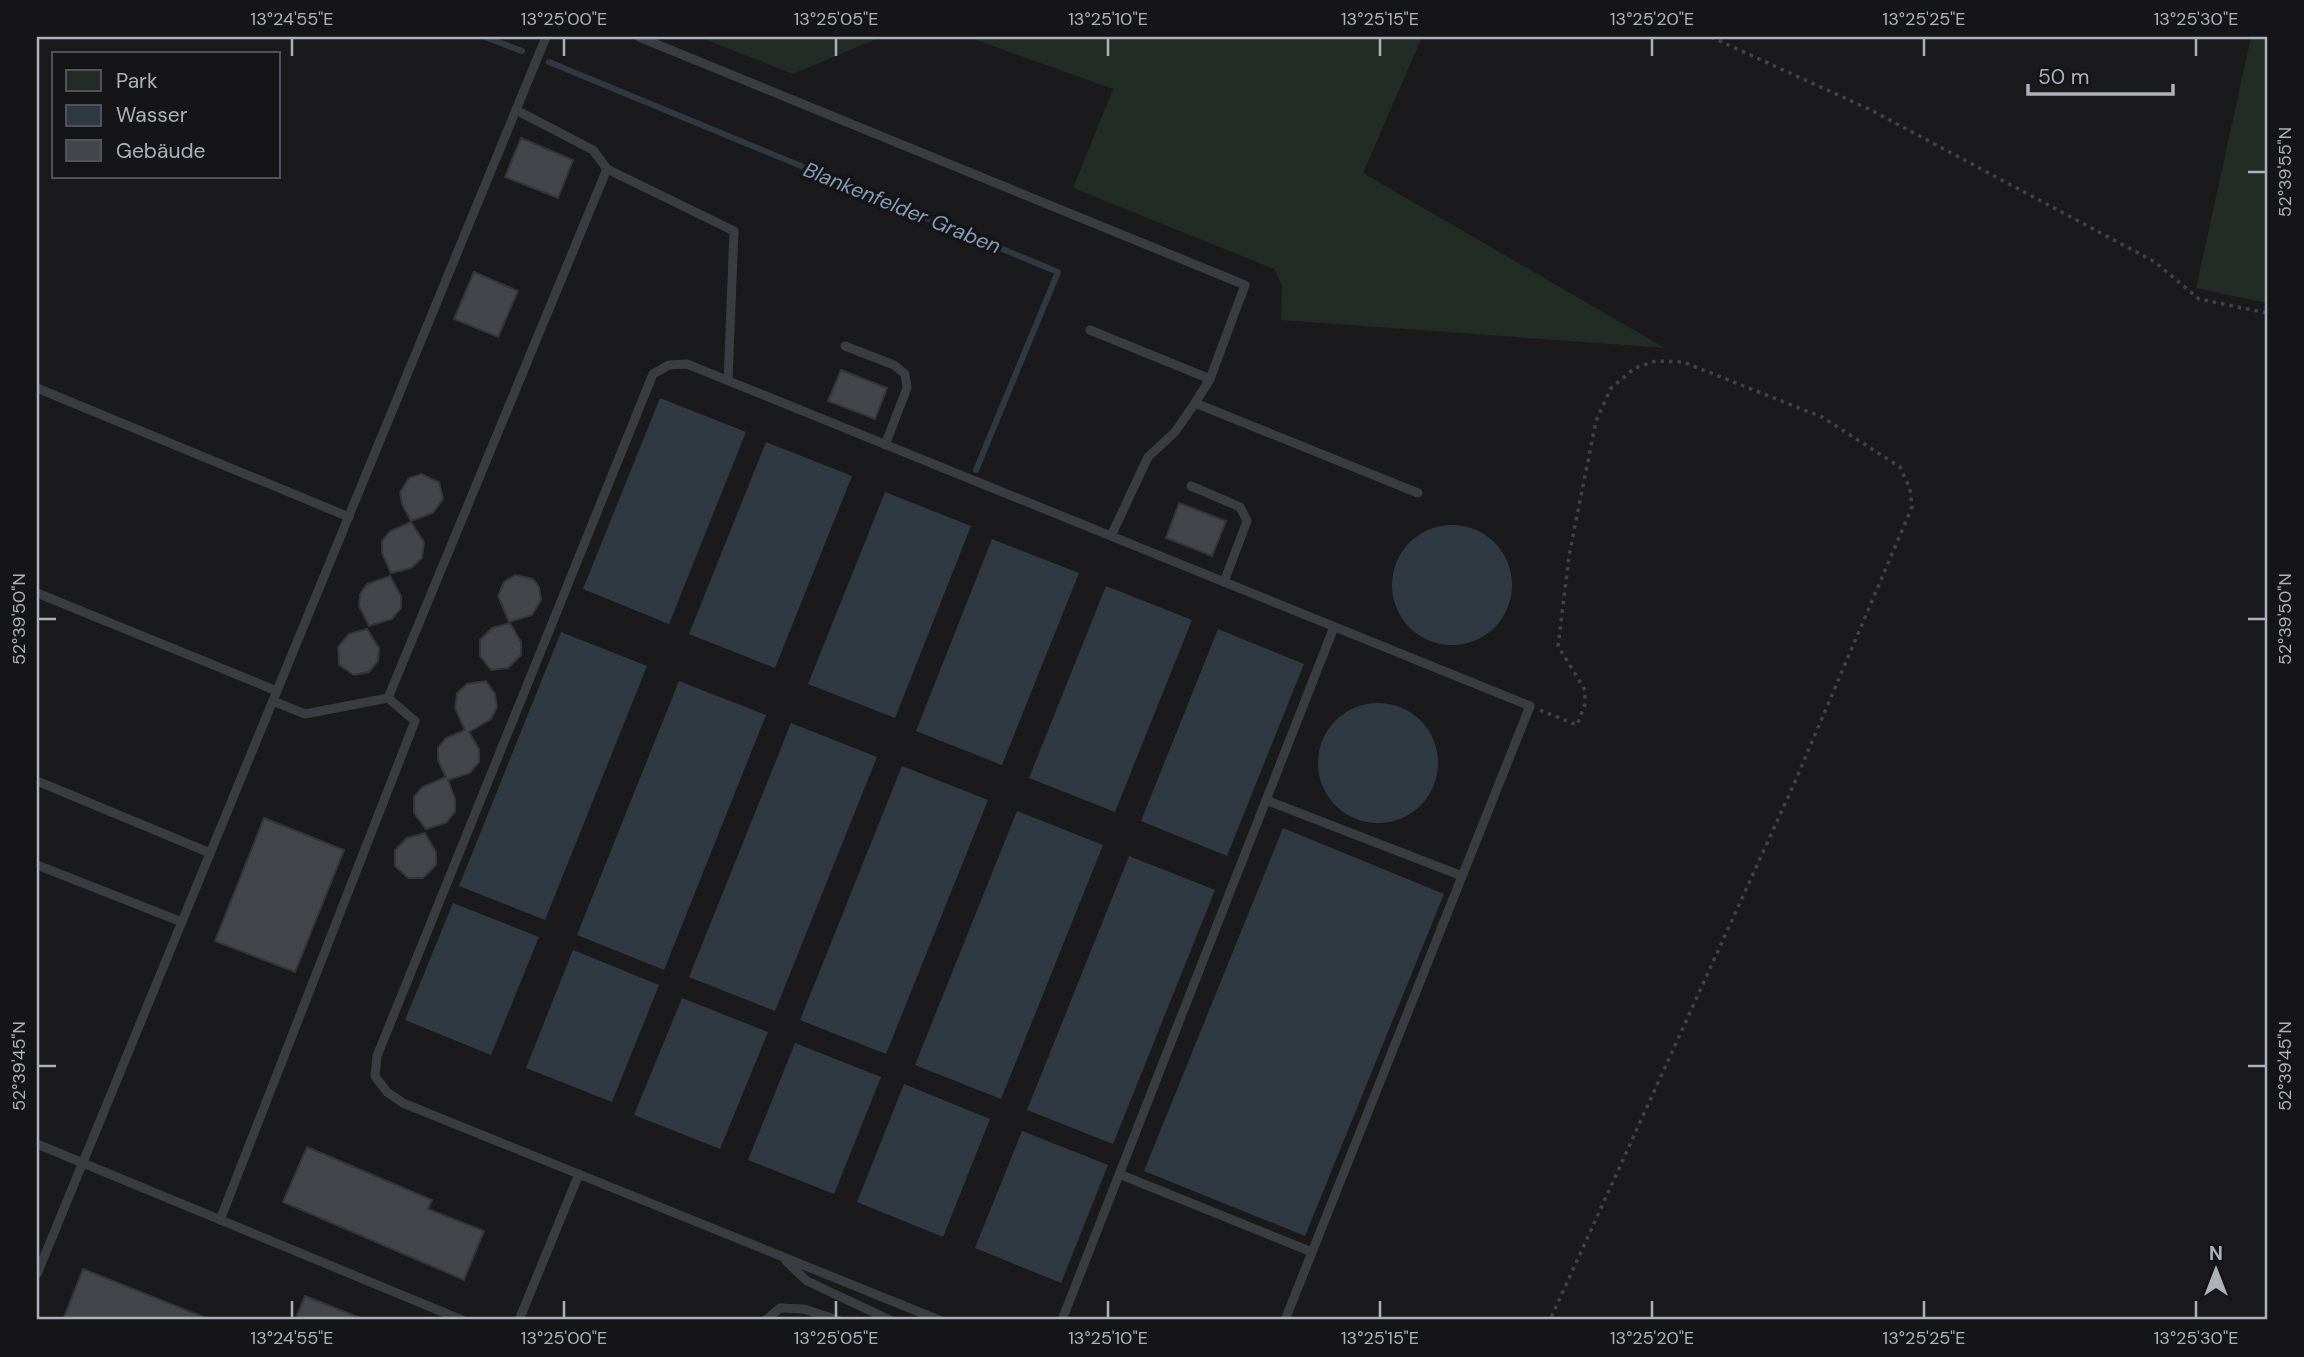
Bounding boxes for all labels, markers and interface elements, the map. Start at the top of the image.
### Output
text: 13°24'55"E [251,7,333,31]
text: 13°25'00"E [521,7,607,31]
text: 13°25'05"E [794,7,878,31]
text: 13°25'10"E [1068,7,1148,31]
text: 13°25'15"E [1341,7,1419,31]
text: 13°25'20"E [1610,7,1694,31]
text: 13°25'25"E [1883,7,1965,31]
text: 13°25'30"E [2154,7,2238,31]
legend [52,52,280,178]
scale bar [2028,52,2173,96]
text: 50 m [2038,63,2089,91]
text: Park [116,67,158,95]
text: Wasser [116,101,188,129]
text: 52°39'55"N [2273,127,2297,217]
text: Gebäude [116,137,206,165]
water label: Blankenfelder Graben [799,156,1005,260]
text: 52°39'50"N [7,573,31,665]
text: 52°39'50"N [2273,573,2297,665]
text: 52°39'45"N [7,1021,31,1111]
text: 52°39'45"N [2273,1021,2297,1111]
north arrow [2182,1234,2252,1304]
text: N [2209,1241,2223,1266]
text: 13°24'55"E [251,1326,333,1350]
text: 13°25'00"E [521,1326,607,1350]
text: 13°25'05"E [794,1326,878,1350]
text: 13°25'10"E [1068,1326,1148,1350]
text: 13°25'15"E [1341,1326,1419,1350]
text: 13°25'20"E [1610,1326,1694,1350]
text: 13°25'25"E [1883,1326,1965,1350]
text: 13°25'30"E [2154,1326,2238,1350]

